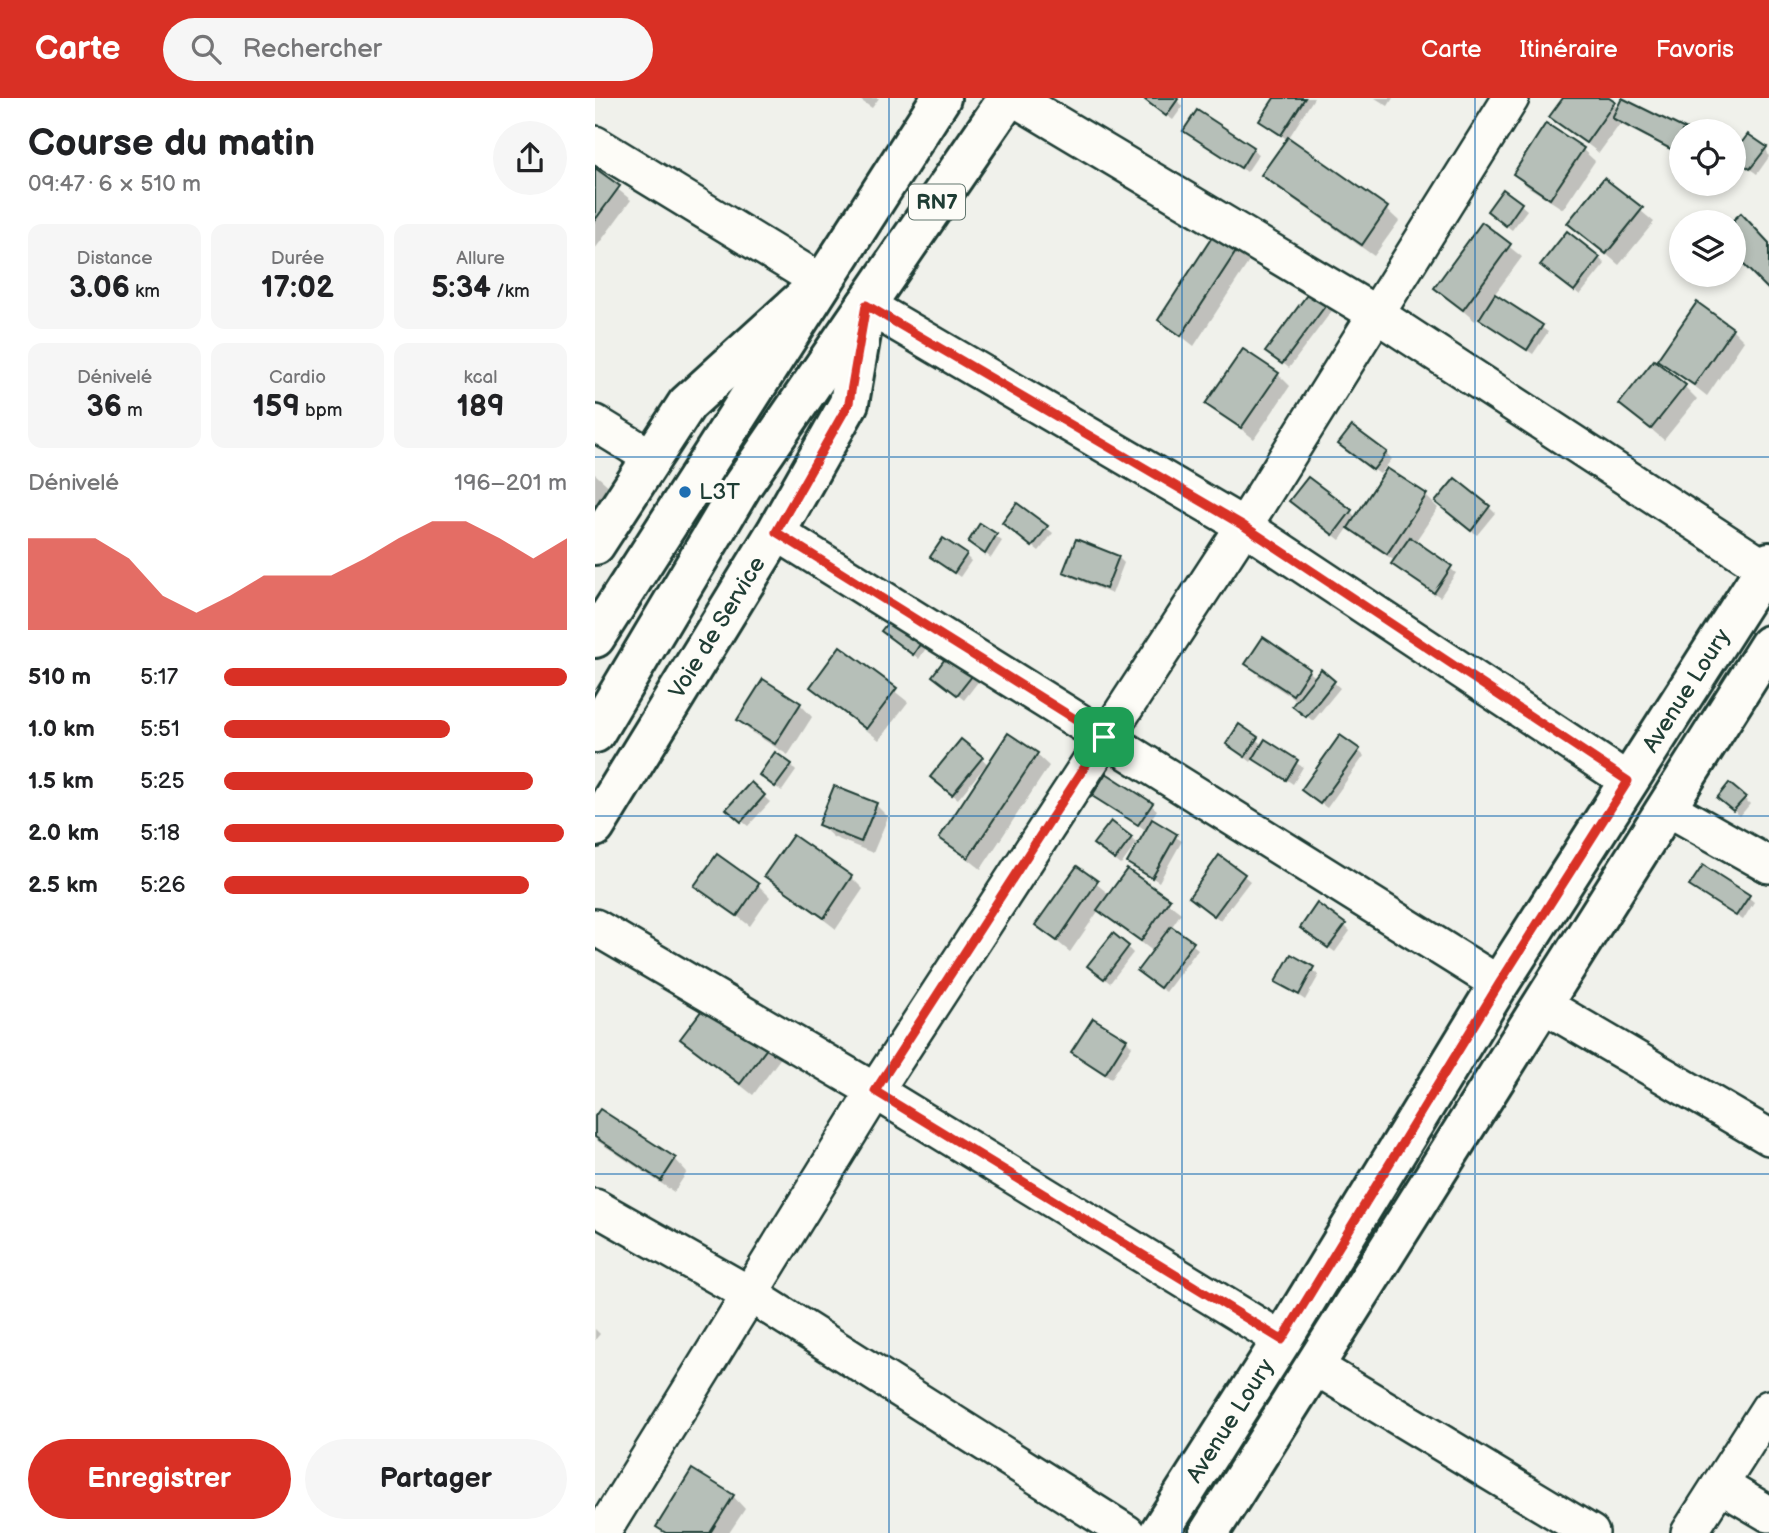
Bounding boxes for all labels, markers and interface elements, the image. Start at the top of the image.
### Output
search box [163,18,653,81]
text: Carte [35,29,121,69]
icon: search [187,30,225,68]
text: Rechercher [243,34,382,65]
text: Carte [1421,35,1482,64]
text: Itinéraire [1520,35,1618,64]
text: Favoris [1656,35,1734,64]
map controls [1669,119,1746,287]
button: locate [1669,119,1746,196]
text: Course du matin [28,121,315,166]
button: share [493,121,567,195]
text: 09:47 · 6 × 510 m [28,170,201,198]
road number: RN7 [909,184,965,220]
button: layers [1669,210,1746,287]
text: Distance [77,247,152,270]
text: Durée [271,247,324,270]
text: Allure [456,247,505,270]
text: 3.06 [69,270,130,306]
text: 17:02 [261,270,334,306]
text: 5:34 [431,270,491,306]
text: km [130,280,160,303]
text: /km [491,280,530,303]
text: Dénivelé [77,366,152,389]
text: Cardio [269,366,326,389]
text: kcal [463,366,498,389]
text: 36 [86,389,122,425]
text: 159 [252,389,300,425]
text: 189 [456,389,505,425]
text: m [122,399,143,422]
text: bpm [300,399,343,422]
text: Dénivelé [28,469,119,497]
text: 196–201 m [454,469,567,497]
place label: L3T [699,478,740,506]
marker: L3T [677,484,693,500]
street label: Voie de Service [663,551,772,704]
street label: Avenue Loury [1637,623,1737,758]
text: 510 m [28,663,91,691]
text: 5:17 [140,663,178,691]
pin [1074,707,1134,767]
text: 1.0 km [28,715,95,743]
text: 5:51 [140,715,180,743]
icon: arrive [1085,718,1123,756]
text: 1.5 km [28,767,94,795]
text: 5:25 [140,767,185,795]
text: 2.0 km [28,819,99,847]
text: 5:18 [140,819,180,847]
text: 2.5 km [28,871,98,899]
text: 5:26 [140,871,185,899]
street label: Avenue Loury [1181,1353,1281,1488]
button: Enregistrer [28,1439,291,1519]
button: Partager [305,1439,567,1519]

